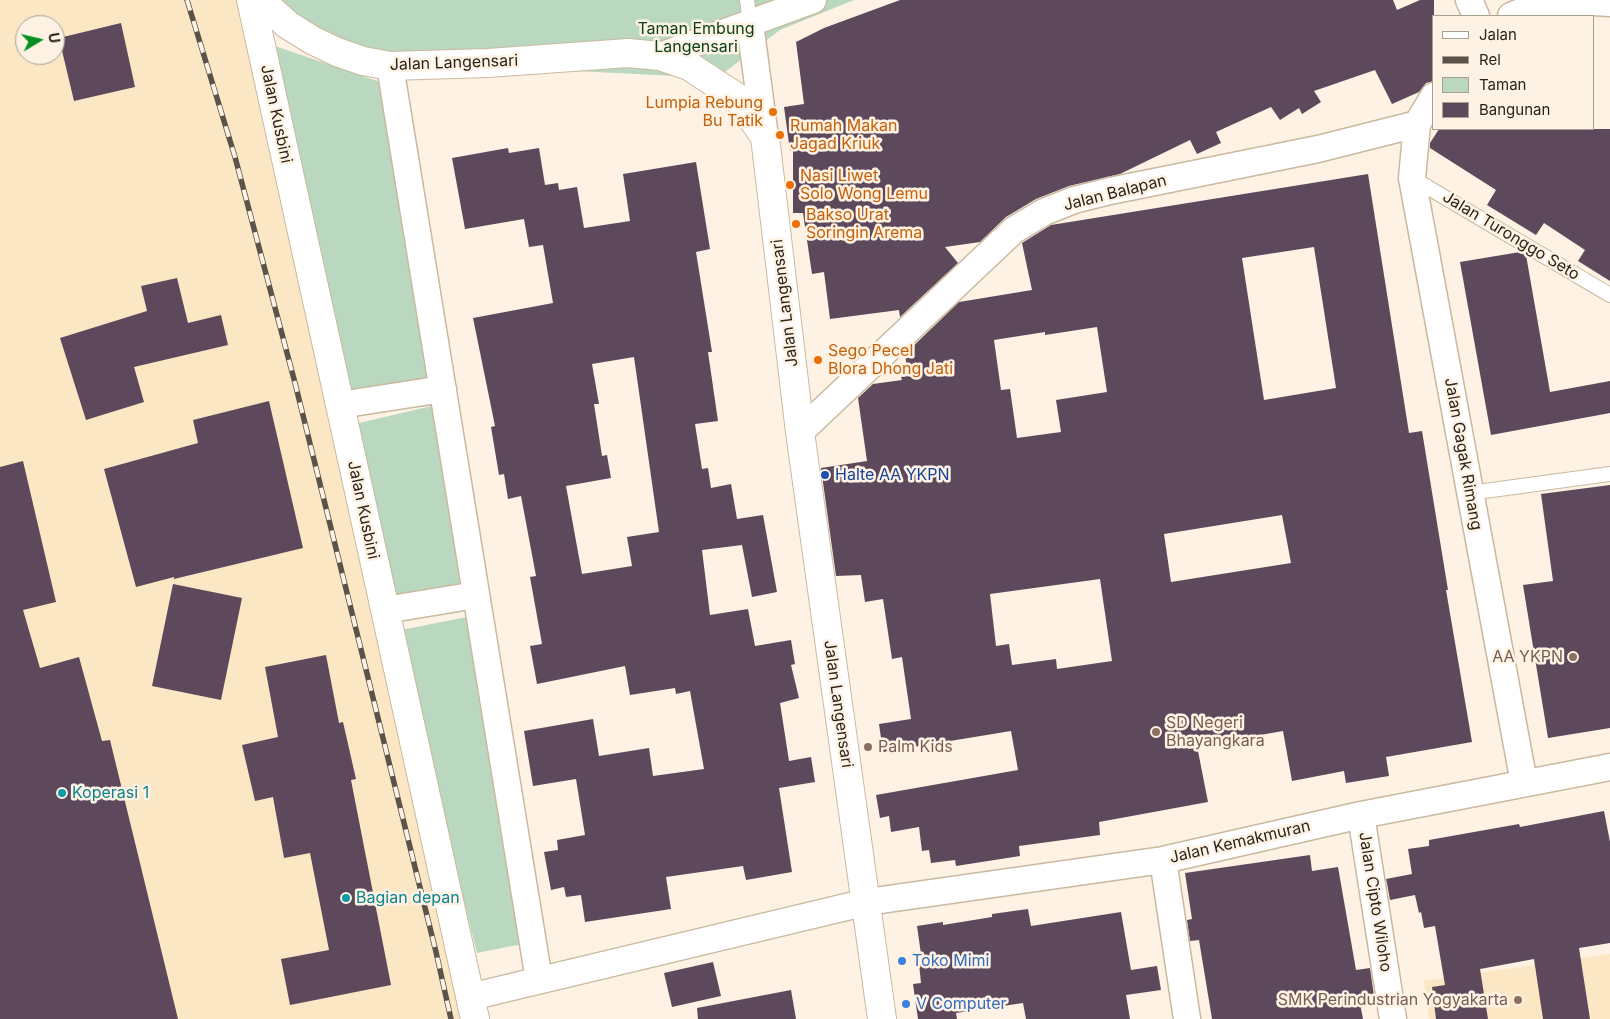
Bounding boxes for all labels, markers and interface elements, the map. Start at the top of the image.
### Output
north arrow [15,15,65,65]
legend [1432,15,1595,130]
park label: Taman Embung Langensari [637,19,755,57]
text: Jalan [1479,25,1517,44]
text: U [45,31,64,44]
text: Rel [1479,50,1501,69]
street label: Jalan Langensari [389,51,519,75]
street label: Jalan Kusbini [256,63,296,165]
text: Taman [1479,75,1526,94]
place label: Lumpia Rebung Bu Tatik [645,93,763,131]
text: Bangunan [1479,100,1550,119]
marker: Lumpia Rebung Bu Tatik [767,106,779,118]
place label: Rumah Makan Jagad Kriuk [790,116,897,154]
marker: Rumah Makan Jagad Kriuk [774,129,786,141]
place label: Nasi Liwet Solo Wong Lemu [800,166,928,204]
street label: Jalan Balapan [1061,171,1169,215]
marker: Nasi Liwet Solo Wong Lemu [784,179,796,191]
street label: Jalan Turonggo Seto [1439,188,1583,284]
place label: Bakso Urat Soringin Arema [806,205,922,243]
marker: Bakso Urat Soringin Arema [790,218,802,230]
street label: Jalan Langensari [768,238,802,368]
place label: Sego Pecel Blora Dhong Jati [828,341,953,379]
marker: Sego Pecel Blora Dhong Jati [812,354,824,366]
street label: Jalan Gagak Rimang [1440,376,1486,532]
street label: Jalan Kusbini [343,459,383,561]
place label: Halte AA YKPN [835,465,950,485]
marker: Halte AA YKPN [819,469,831,481]
street label: Jalan Langensari [820,639,856,769]
place label: AA YKPN [1492,647,1563,667]
marker: AA YKPN [1567,651,1579,663]
place label: SD Negeri Bhayangkara [1166,713,1265,751]
marker: SD Negeri Bhayangkara [1150,726,1162,738]
place label: Palm Kids [878,737,953,757]
marker: Palm Kids [862,741,874,753]
place label: Koperasi 1 [72,783,149,803]
marker: Koperasi 1 [56,787,68,799]
street label: Jalan Kemakmuran [1168,816,1312,868]
street label: Jalan Cipto Wiloho [1354,831,1396,973]
place label: Bagian depan [356,888,460,908]
marker: Bagian depan [340,892,352,904]
place label: Toko Mimi [912,951,989,971]
marker: Toko Mimi [896,955,908,967]
place label: SMK Perindustrian Yogyakarta [1278,990,1508,1010]
place label: V Computer [916,994,1007,1014]
marker: SMK Perindustrian Yogyakarta [1512,994,1524,1006]
marker: V Computer [900,998,912,1010]

